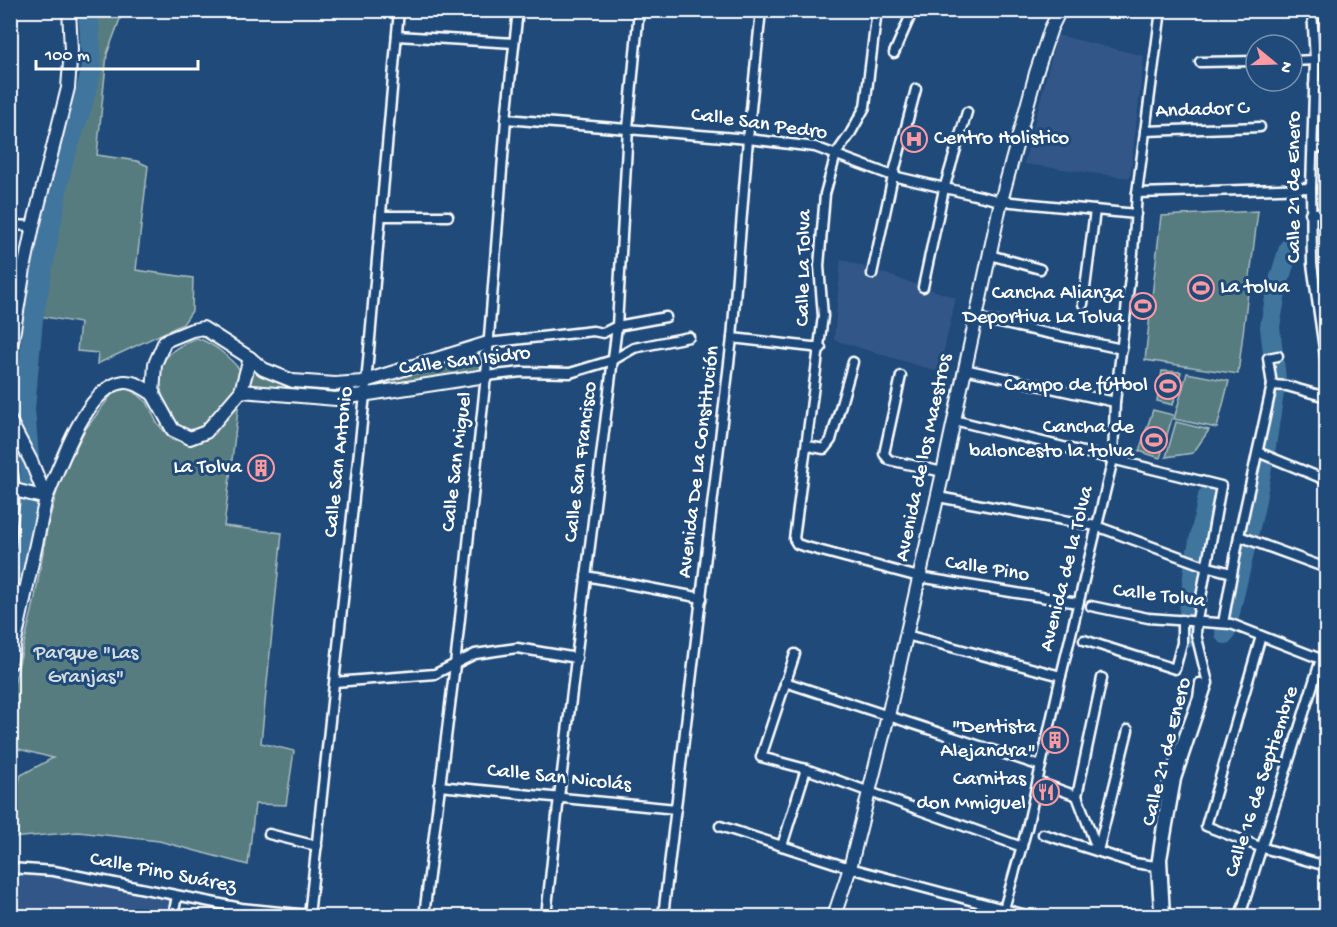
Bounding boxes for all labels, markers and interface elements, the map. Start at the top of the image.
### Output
scale bar [36,33,198,71]
north arrow [1244,33,1304,93]
text: 100 m [44,46,90,67]
text: N [1274,59,1296,75]
street label: Andador C [1155,97,1251,125]
street label: Calle San Pedro [689,103,829,147]
street label: Calle 21 de Enero [1283,111,1308,263]
hospital icon: Centro Holistico [899,124,929,154]
place label: Centro Holistico [934,127,1069,152]
street label: Calle La Tolva [791,208,819,327]
sports icon: La tolva [1186,273,1216,303]
place label: La tolva [1220,276,1291,301]
place label: Cancha Alianza Deportiva La Tolva [961,282,1125,331]
sports icon: Cancha Alianza Deportiva La Tolva [1128,291,1158,321]
street label: Calle San Isidro [398,342,532,382]
street label: Avenida De La Constitución [673,344,727,580]
street label: Avenida de los Maestros [891,351,960,564]
sports icon: Campo de fútbol [1153,371,1183,401]
place label: Campo de fútbol [1004,374,1148,399]
street label: Calle San Francisco [560,380,604,544]
street label: Calle San Antonio [320,385,360,539]
street label: Calle San Miguel [437,391,479,533]
place label: Cancha de baloncesto la tolva [969,416,1135,465]
sports icon: Cancha de baloncesto la tolva [1139,425,1169,455]
building icon: La Tolva [246,453,276,483]
place label: La Tolva [173,456,243,481]
street label: Avenida de la Tolva [1035,482,1101,654]
street label: Calle Pino [943,551,1031,589]
street label: Calle Tolva [1112,579,1208,615]
park label: Parque "Las Granjas" [33,642,140,691]
street label: Calle 21 de Enero [1137,675,1199,829]
street label: Calle 16 de Septiembre [1220,682,1306,881]
place label: "Dentista Alejandra" [940,716,1037,765]
building icon: "Dentista Alejandra" [1040,725,1070,755]
street label: Calle San Nicolás [486,759,634,799]
place label: Carnitas don Mmiguel [917,768,1027,817]
restaurant icon: Carnitas don Mmiguel [1031,777,1061,807]
street label: Calle Pino Suárez [88,848,239,901]

